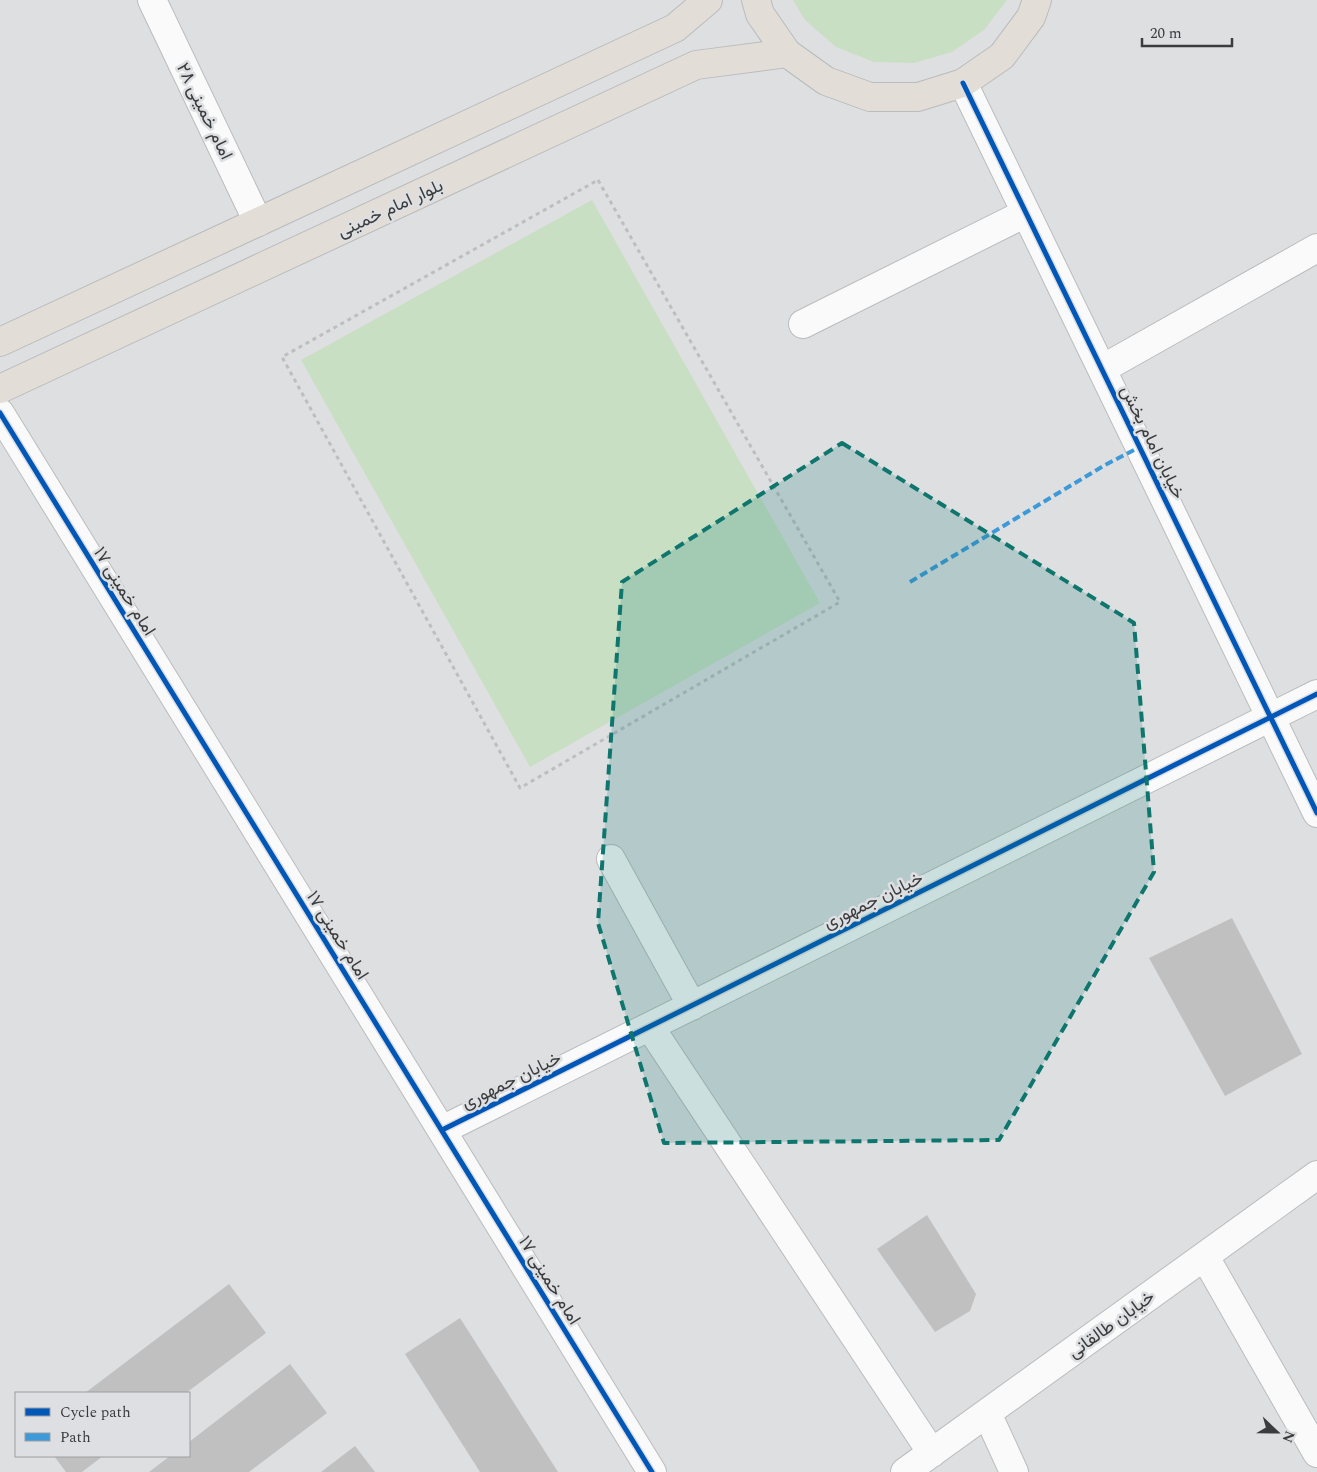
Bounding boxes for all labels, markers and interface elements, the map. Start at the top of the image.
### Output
scale bar [1142,15,1232,47]
text: 20 m [1150,22,1182,45]
street label: امام خمینی ۲۸ [169,58,240,164]
street label: بلوار امام خمینی [333,172,448,245]
street label: خیابان امام بخش [1113,381,1192,504]
street label: امام خمینی ۱۷ [86,541,163,641]
street label: خیابان جمهوری [819,865,928,936]
street label: امام خمینی ۱۷ [299,885,376,985]
street label: خیابان جمهوری [457,1045,566,1116]
street label: امام خمینی ۱۷ [511,1230,588,1330]
street label: خیابان طالقانی [1062,1283,1161,1365]
legend [15,1392,190,1457]
text: Cycle path [60,1401,131,1424]
north arrow [1252,1407,1302,1457]
text: Path [60,1426,91,1449]
text: N [1277,1427,1300,1446]

